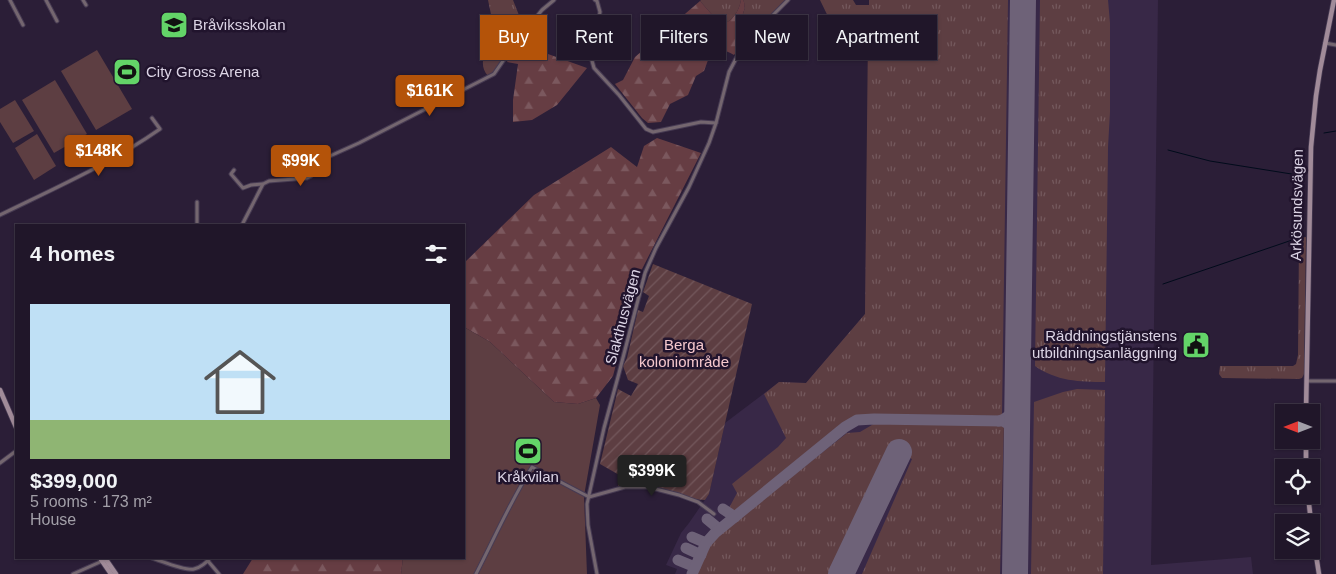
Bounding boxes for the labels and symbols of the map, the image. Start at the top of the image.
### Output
school or university icon: Bråviksskolan [159,10,189,40]
place label: Bråviksskolan [193,16,286,33]
sports icon: City Gross Arena [112,57,142,87]
place label: City Gross Arena [146,63,260,80]
pin: $161K [395,74,465,117]
pin: $148K [64,134,134,177]
pin: $99K [271,144,331,187]
street label: Arkösundsvägen [1287,149,1306,261]
street label: Slakthusvägen [602,267,643,367]
place label: Räddningstjänstens utbildningsanläggning [1032,327,1177,361]
public building icon: Räddningstjänstens utbildningsanläggning [1181,330,1211,360]
park label: Berga koloniområde [639,336,729,370]
north arrow [1275,404,1320,449]
sports icon: Kråkvilan [513,436,543,466]
pin: $399K [617,454,687,497]
place label: Kråkvilan [497,468,559,485]

